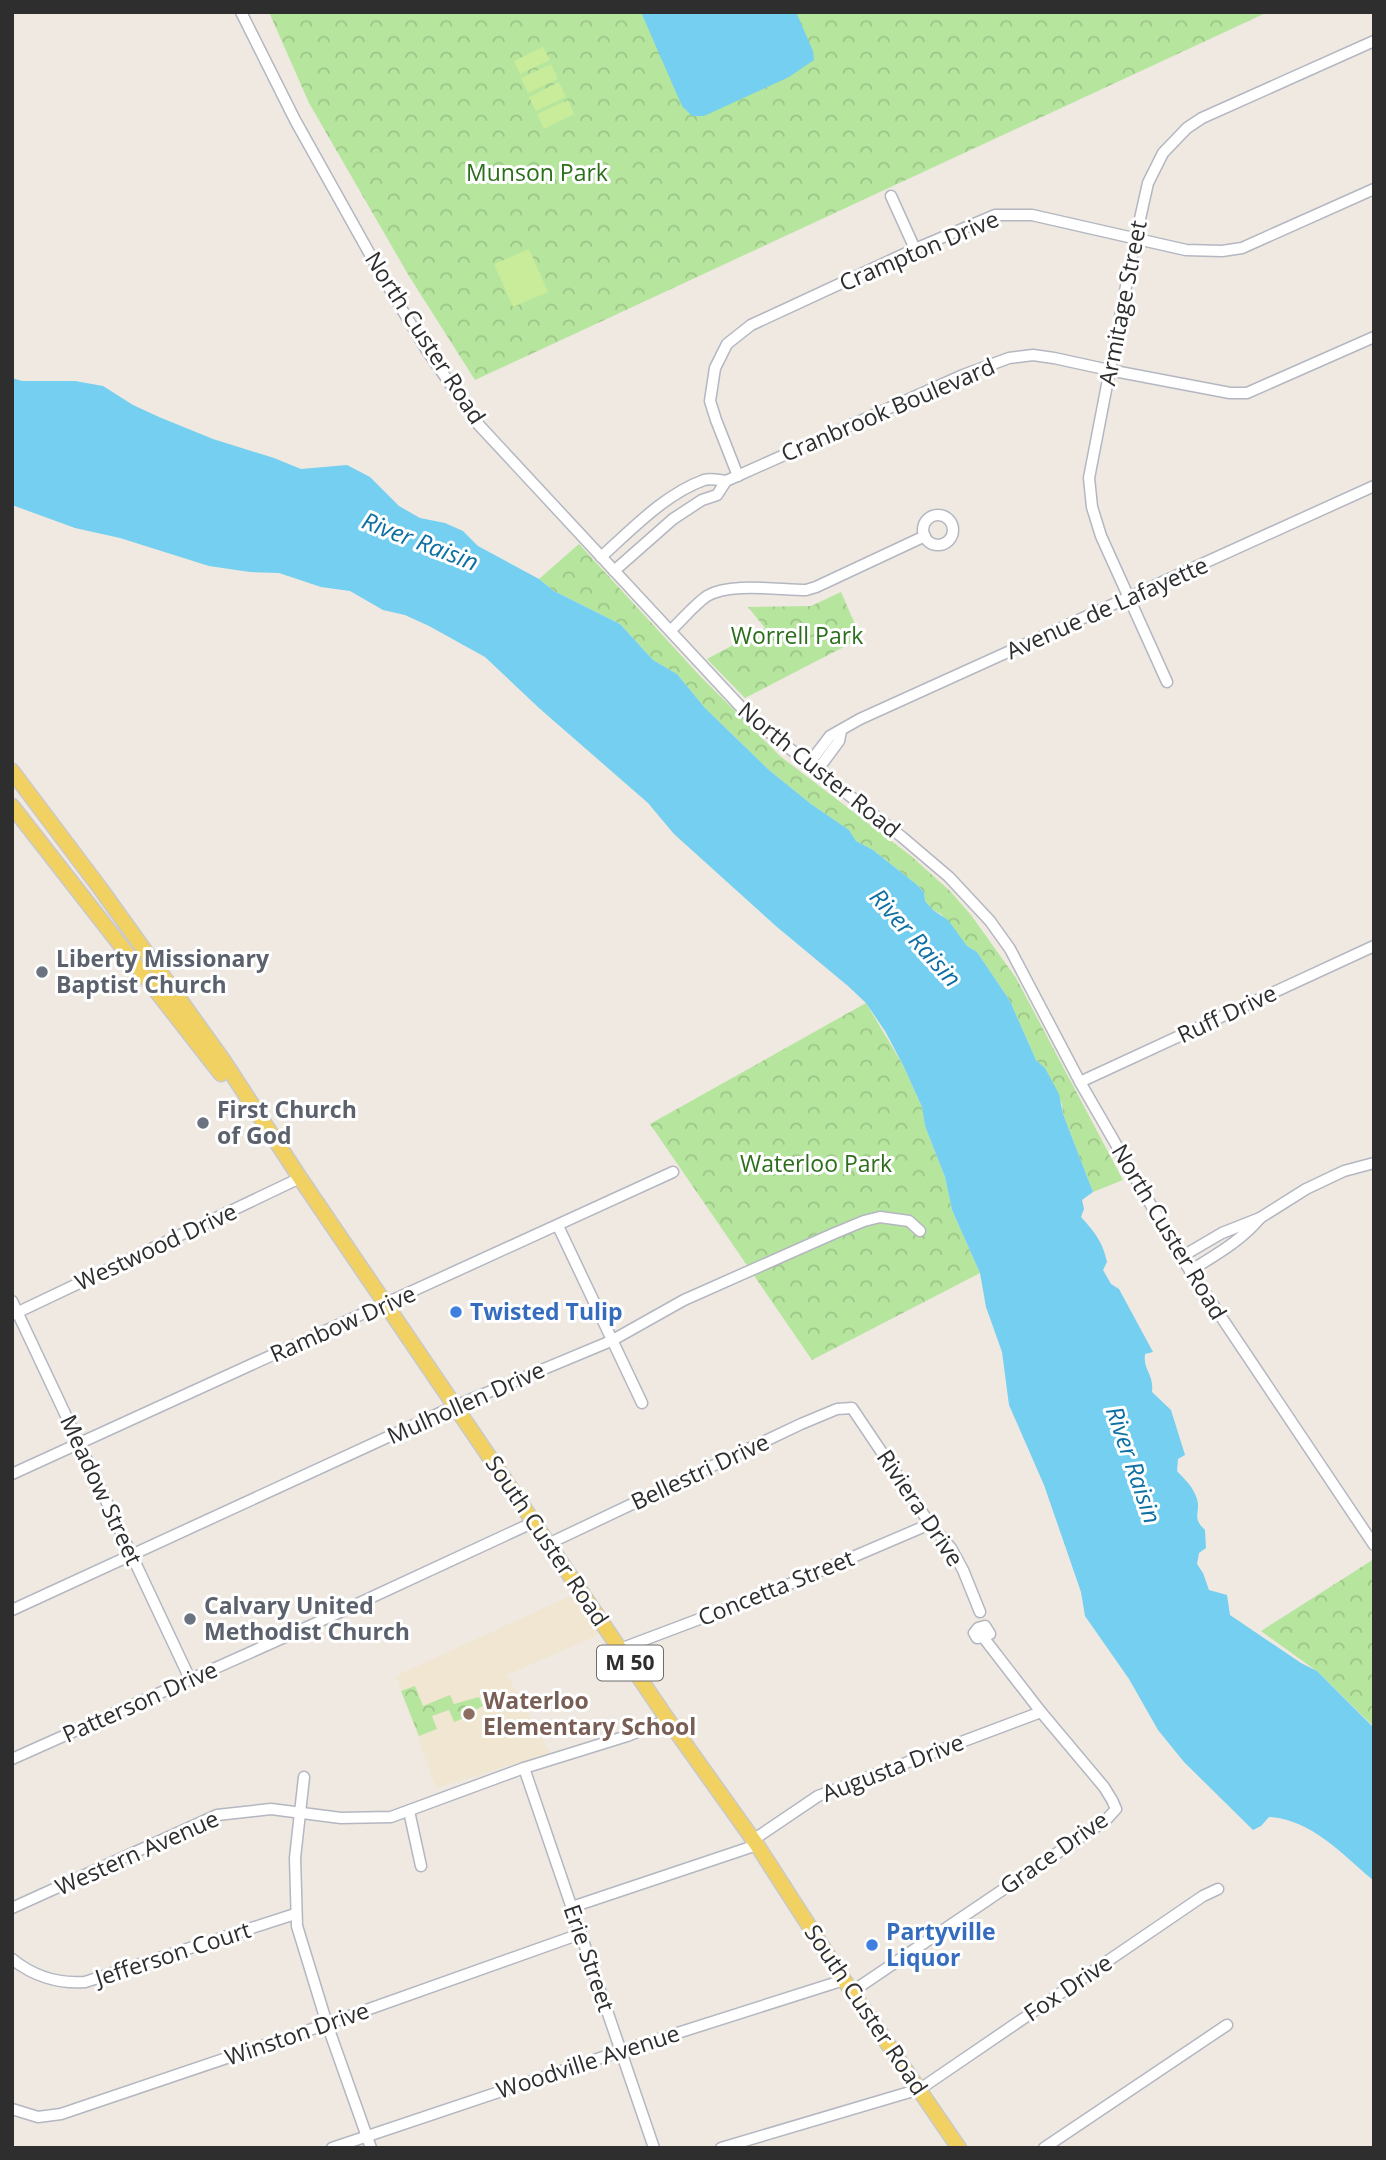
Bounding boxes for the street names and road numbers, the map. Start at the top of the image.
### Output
street label: Crampton Drive [834,202,1003,298]
street label: Armitage Street [1090,217,1154,388]
street label: North Custer Road [358,245,494,430]
street label: Cranbrook Boulevard [776,350,999,469]
street label: Avenue de Lafayette [1000,548,1213,666]
street label: North Custer Road [732,694,907,845]
street label: Ruff Drive [1172,976,1281,1050]
street label: North Custer Road [1105,1138,1235,1325]
street label: Westwood Drive [69,1195,242,1298]
street label: Rambow Drive [265,1277,420,1369]
street label: Mulhollen Drive [382,1353,550,1451]
street label: Meadow Street [53,1409,151,1570]
street label: Bellestri Drive [625,1425,774,1517]
street label: Riviera Drive [870,1443,972,1572]
street label: South Custer Road [479,1449,617,1632]
street label: Concetta Street [693,1541,858,1633]
road number: M 50 [597,1646,663,1680]
street label: Patterson Drive [57,1653,222,1750]
street label: Augusta Drive [817,1725,968,1809]
street label: Western Avenue [50,1802,223,1902]
street label: Grace Drive [993,1803,1114,1901]
street label: Erie Street [557,1900,623,2015]
street label: Jefferson Court [89,1913,255,1994]
street label: South Custer Road [798,1918,936,2101]
street label: Fox Drive [1017,1946,1118,2028]
street label: Winston Drive [220,1993,373,2073]
street label: Woodville Avenue [492,2016,683,2106]

